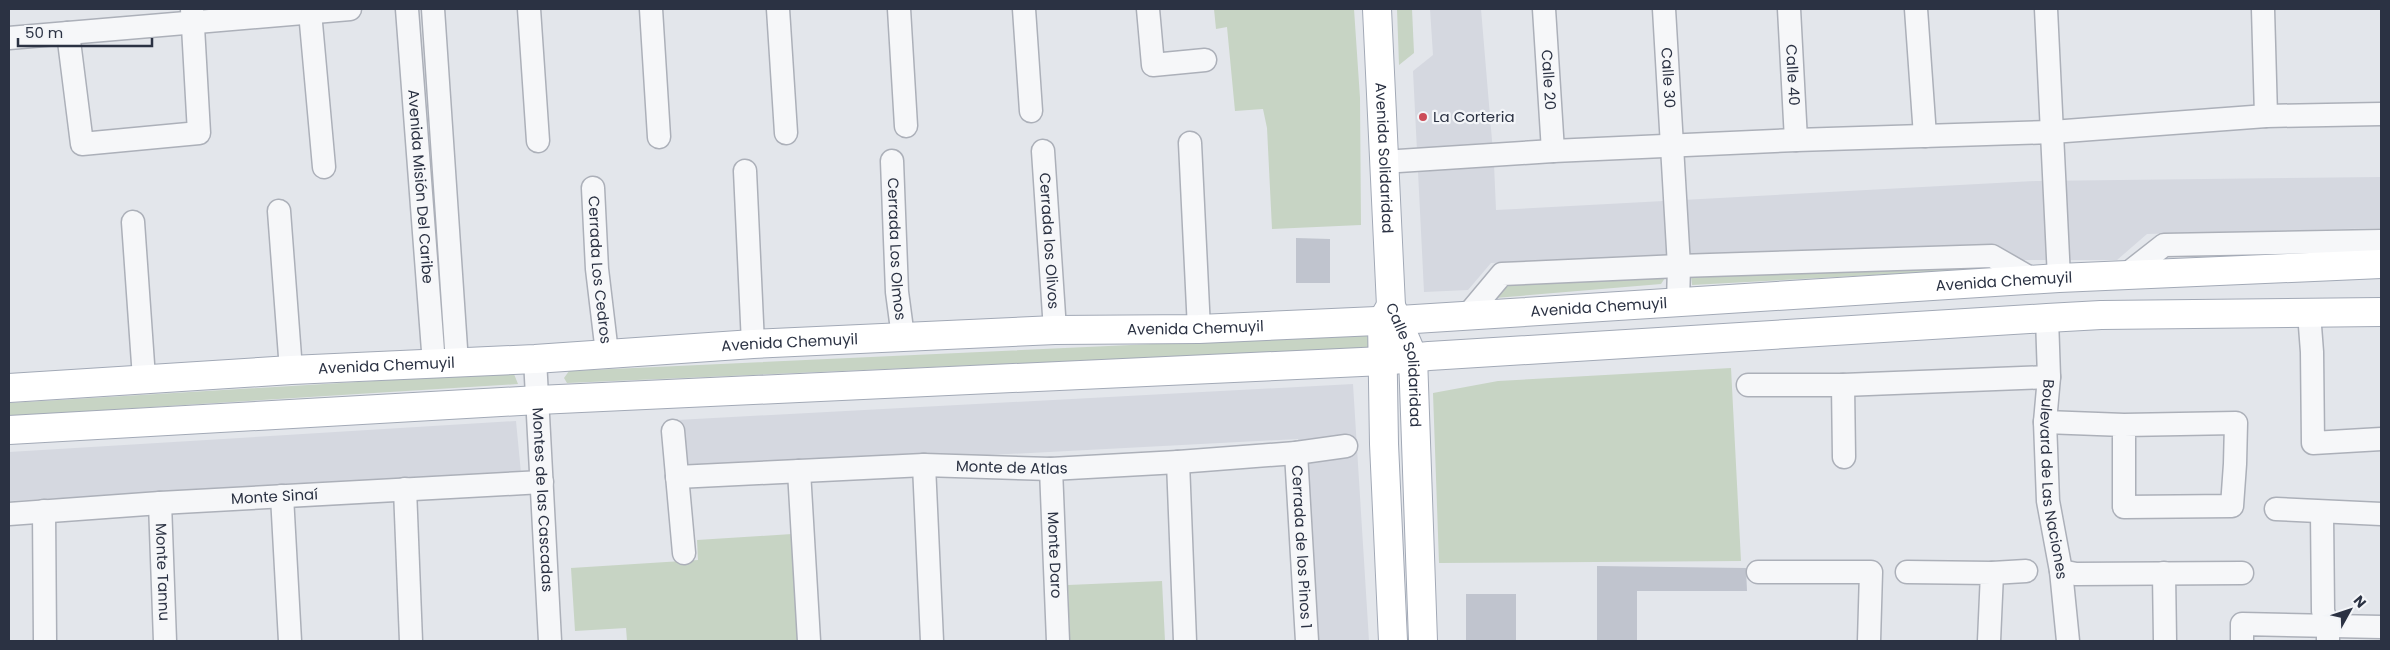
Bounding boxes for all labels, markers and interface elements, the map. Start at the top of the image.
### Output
scale bar [18,15,151,47]
text: 50 m [25,22,63,43]
street label: Calle 40 [1781,44,1805,106]
street label: Calle 30 [1656,47,1681,109]
street label: Calle 20 [1537,49,1561,111]
street label: Avenida Solidaridad [1370,82,1399,234]
street label: Avenida Misión Del Caribe [403,88,439,284]
place label: La Corteria [1433,106,1515,127]
marker: La Corteria [1417,111,1429,123]
street label: Cerrada los Olivos [1034,172,1065,310]
street label: Cerrada Los Olmos [883,177,912,322]
street label: Cerrada Los Cedros [583,195,617,345]
street label: Avenida Chemuyil [1935,266,2073,296]
street label: Avenida Chemuyil [1530,292,1668,322]
street label: Calle Solidaridad [1381,299,1426,428]
street label: Avenida Chemuyil [1127,315,1264,340]
street label: Avenida Chemuyil [721,328,858,356]
street label: Avenida Chemuyil [317,352,455,379]
street label: Boulevard de Las Naciones [2035,378,2073,580]
street label: Montes de las Cascadas [528,407,558,593]
street label: Monte de Atlas [956,455,1068,479]
street label: Cerrada de los Pinos 1 [1287,465,1317,629]
street label: Monte Sinaí [230,483,319,509]
street label: Monte Daro [1043,511,1067,599]
street label: Monte Tannu [151,523,175,621]
north arrow [2325,585,2375,635]
text: N [2349,591,2371,612]

